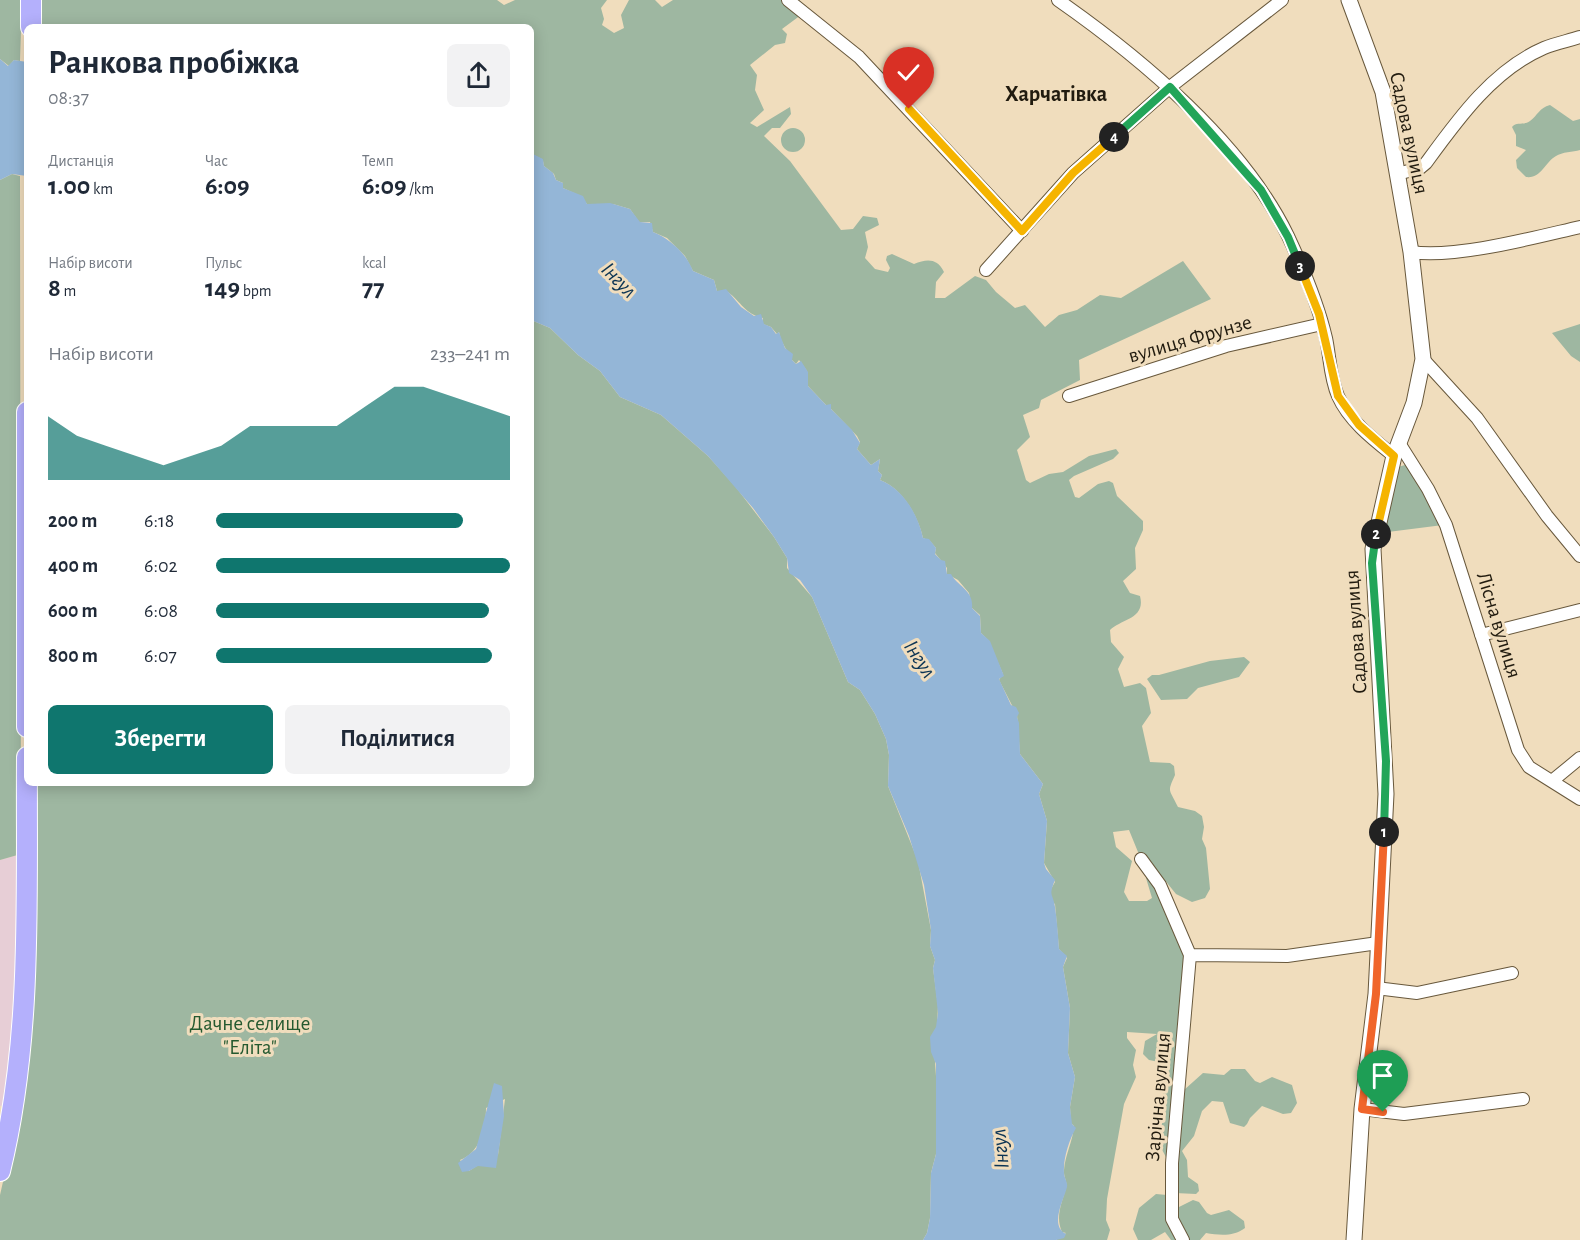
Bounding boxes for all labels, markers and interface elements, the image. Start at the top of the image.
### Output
button: share [447,44,510,107]
text: Ранкова пробіжка [48,47,299,80]
pin [883,47,934,109]
icon: check [892,56,925,89]
street label: Садова вулиця [1386,70,1432,196]
district label: Харчатівка [1005,83,1107,105]
text: 08:37 [48,88,89,108]
pin: 4 [1099,122,1129,152]
text: 4 [1110,129,1118,145]
text: Дистанція [48,153,114,169]
text: Час [205,153,228,169]
text: Темп [362,153,394,169]
text: 1.00 [48,173,90,199]
text: 6:09 [205,173,250,199]
text: 6:09 [362,173,407,199]
text: km [90,181,113,197]
text: /km [407,181,434,197]
pin: 3 [1285,251,1315,281]
text: Набір висоти [48,255,133,271]
text: Пульс [205,255,242,271]
text: kcal [362,255,386,271]
water label: Інгул [597,258,641,302]
text: 3 [1297,258,1303,274]
text: 8 [48,275,61,301]
text: 149 [205,275,240,301]
text: 77 [362,275,384,301]
text: m [61,283,76,299]
text: bpm [240,283,272,299]
street label: вулиця Фрунзе [1126,311,1254,367]
text: Набір висоти [48,344,154,364]
text: 233–241 m [430,344,510,364]
text: 200 m [48,511,97,531]
text: 6:18 [144,511,174,531]
pin: 2 [1361,519,1391,549]
text: 2 [1372,526,1380,542]
text: 400 m [48,556,98,576]
text: 6:02 [144,556,178,576]
street label: Садова вулиця [1341,569,1371,695]
street label: Лісна вулиця [1473,570,1525,680]
text: 600 m [48,601,98,621]
text: 6:08 [144,601,178,621]
water label: Інгул [900,636,940,682]
text: 800 m [48,646,98,666]
text: 6:07 [144,646,177,666]
button: Зберегти [48,705,273,774]
button: Поділитися [285,705,510,774]
pin: 1 [1369,817,1399,847]
text: 1 [1381,824,1387,840]
park label: Дачне селище "Еліта" [190,1013,310,1058]
street label: Зарічна вулиця [1142,1032,1174,1162]
pin [1357,1050,1408,1112]
icon: arrive [1366,1059,1399,1092]
water label: Інгул [987,1128,1013,1170]

